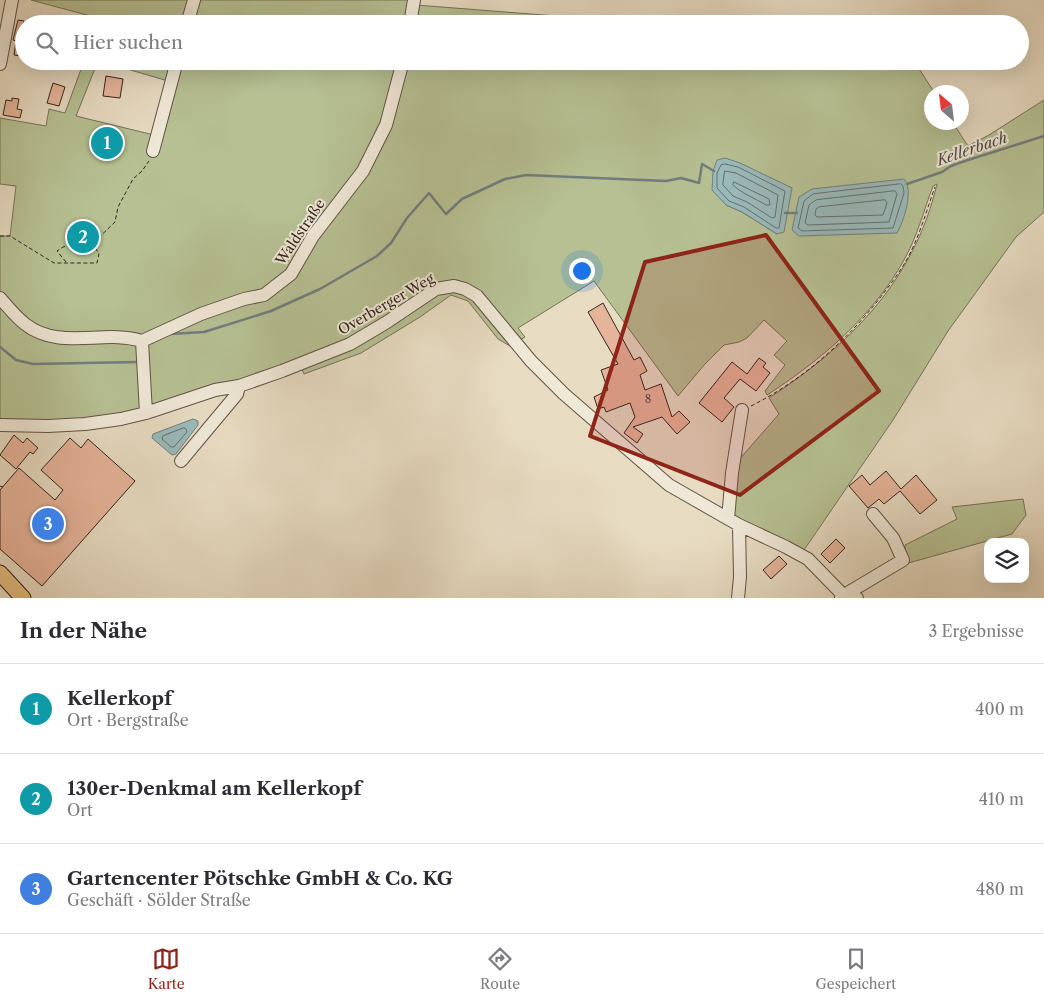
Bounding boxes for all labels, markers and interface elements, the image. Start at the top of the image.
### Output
search box [15,15,1029,70]
icon: search [33,29,61,57]
text: Hier suchen [73,31,183,54]
north arrow [924,85,969,130]
pin: 1 [91,124,123,162]
water label: Kellerbach [933,128,1010,170]
street label: Waldstraße [271,195,329,269]
pin: 2 [67,218,99,256]
your location [569,258,595,284]
street label: Overberger Weg [335,269,438,339]
house number: 8 [645,392,651,406]
pin: 3 [32,505,64,543]
map controls [984,538,1029,583]
button: layers [984,538,1029,583]
text: In der Nähe [20,618,147,643]
text: 3 Ergebnisse [928,621,1024,641]
text: Kellerkopf [67,687,172,710]
text: 1 [32,699,40,719]
text: 400 m [975,699,1024,719]
text: Ort · Bergstraße [67,710,189,730]
text: 130er-Denkmal am Kellerkopf [67,777,361,800]
text: 2 [31,789,41,809]
text: 410 m [979,789,1024,809]
text: Ort [67,800,93,820]
text: Gartencenter Pötschke GmbH & Co. KG [67,867,453,890]
text: 3 [31,879,41,899]
text: 480 m [976,879,1024,899]
text: Geschäft · Sölder Straße [67,890,251,910]
tab: Karte [148,945,185,993]
tab: Route [480,945,520,993]
tab: Gespeichert [816,945,896,993]

